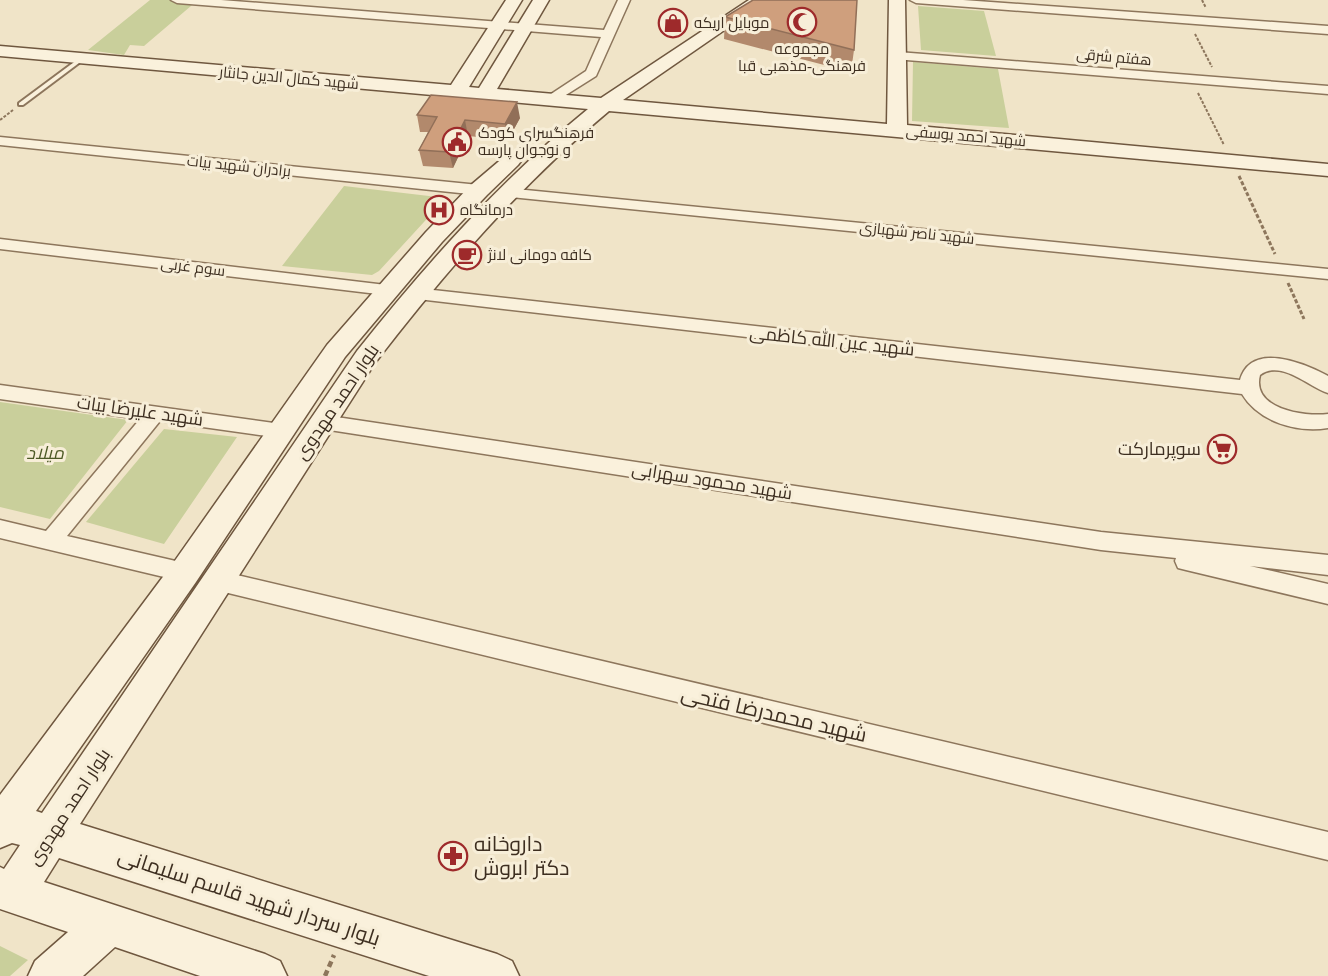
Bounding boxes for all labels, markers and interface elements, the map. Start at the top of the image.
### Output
mosque icon: مجموعه فرهنگی-مذهبی قبا [786,6,818,38]
shop icon: موبایل اریکه [657,7,689,39]
place label: موبایل اریکه [694,15,770,33]
place label: مجموعه فرهنگی-مذهبی قبا [738,41,866,76]
street label: هفتم شرقی [1075,46,1152,70]
street label: شهید کمال الدین جانثار [217,64,359,94]
street label: شهید احمد یوسفی [905,123,1027,151]
place label: فرهنگسرای کودک و نوجوان پارسه [478,125,594,160]
public building icon: فرهنگسرای کودک و نوجوان پارسه [441,126,473,158]
street label: برادران شهید بیات [186,153,292,181]
hospital icon: درمانگاه [423,194,455,226]
place label: درمانگاه [460,202,513,219]
street label: شهید ناصر شهبازی [859,219,975,249]
cafe icon: کافه دومانی لانژ [451,239,483,271]
place label: کافه دومانی لانژ [487,247,592,265]
street label: سوم غربی [160,255,226,281]
street label: شهید عین الله کاظمی [749,320,916,361]
street label: بلوار احمد مهدوی [291,340,384,464]
street label: شهید علیرضا بیات [75,392,204,431]
supermarket icon: سوپرمارکت [1206,433,1238,465]
place label: سوپرمارکت [1118,439,1201,461]
park label: میلاد [26,443,64,463]
street label: شهید محمود سهرابی [630,458,794,505]
street label: شهید محمدرضا فتحی [679,681,869,748]
street label: بلوار احمد مهدوی [24,745,115,870]
place label: داروخانه دکتر ابروش [474,832,569,881]
pharmacy icon: داروخانه دکتر ابروش [437,840,469,872]
street label: بلوار سردار شهید قاسم سلیمانی [114,843,383,953]

